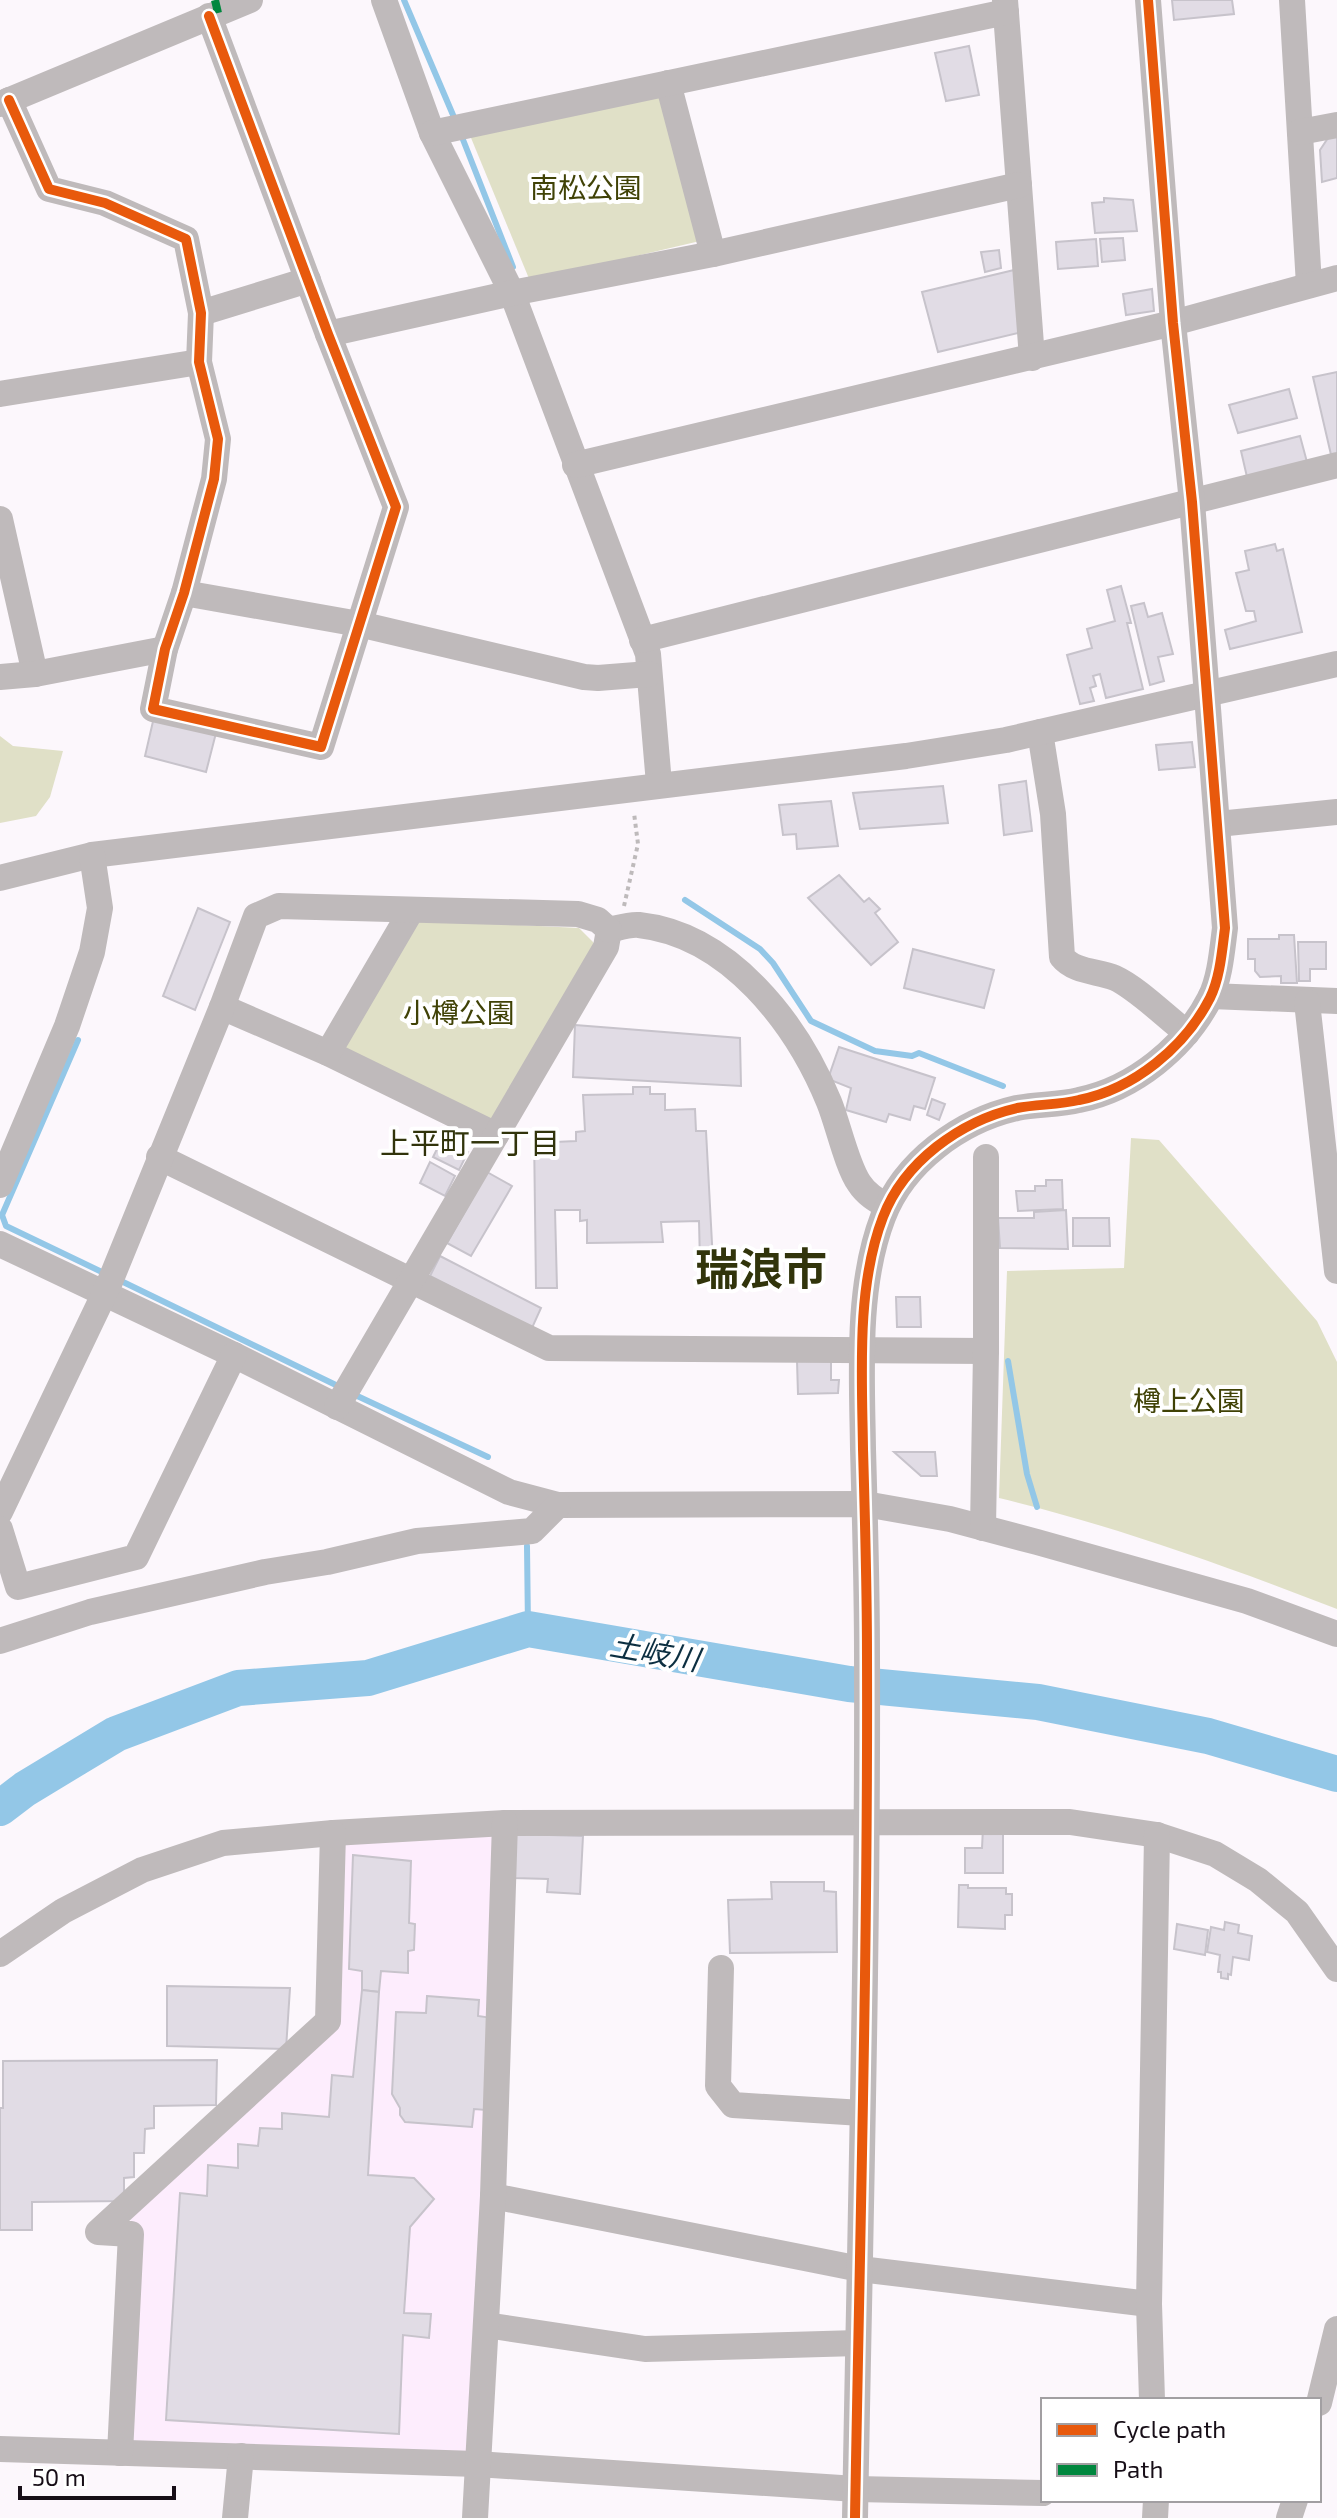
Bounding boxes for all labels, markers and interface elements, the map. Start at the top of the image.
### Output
park label: 南松公園 [530,170,642,204]
park label: 小樽公園 [403,995,515,1029]
district label: 上平町一丁目 [380,1124,560,1160]
district label: 瑞浪市 [695,1241,827,1294]
park label: 樽上公園 [1133,1383,1245,1417]
water label: 土岐川 [608,1625,705,1677]
legend [1041,2398,1321,2502]
text: Cycle path [1113,2414,1226,2443]
scale bar [20,2450,174,2500]
text: Path [1113,2454,1163,2483]
text: 50 m [32,2462,86,2491]

